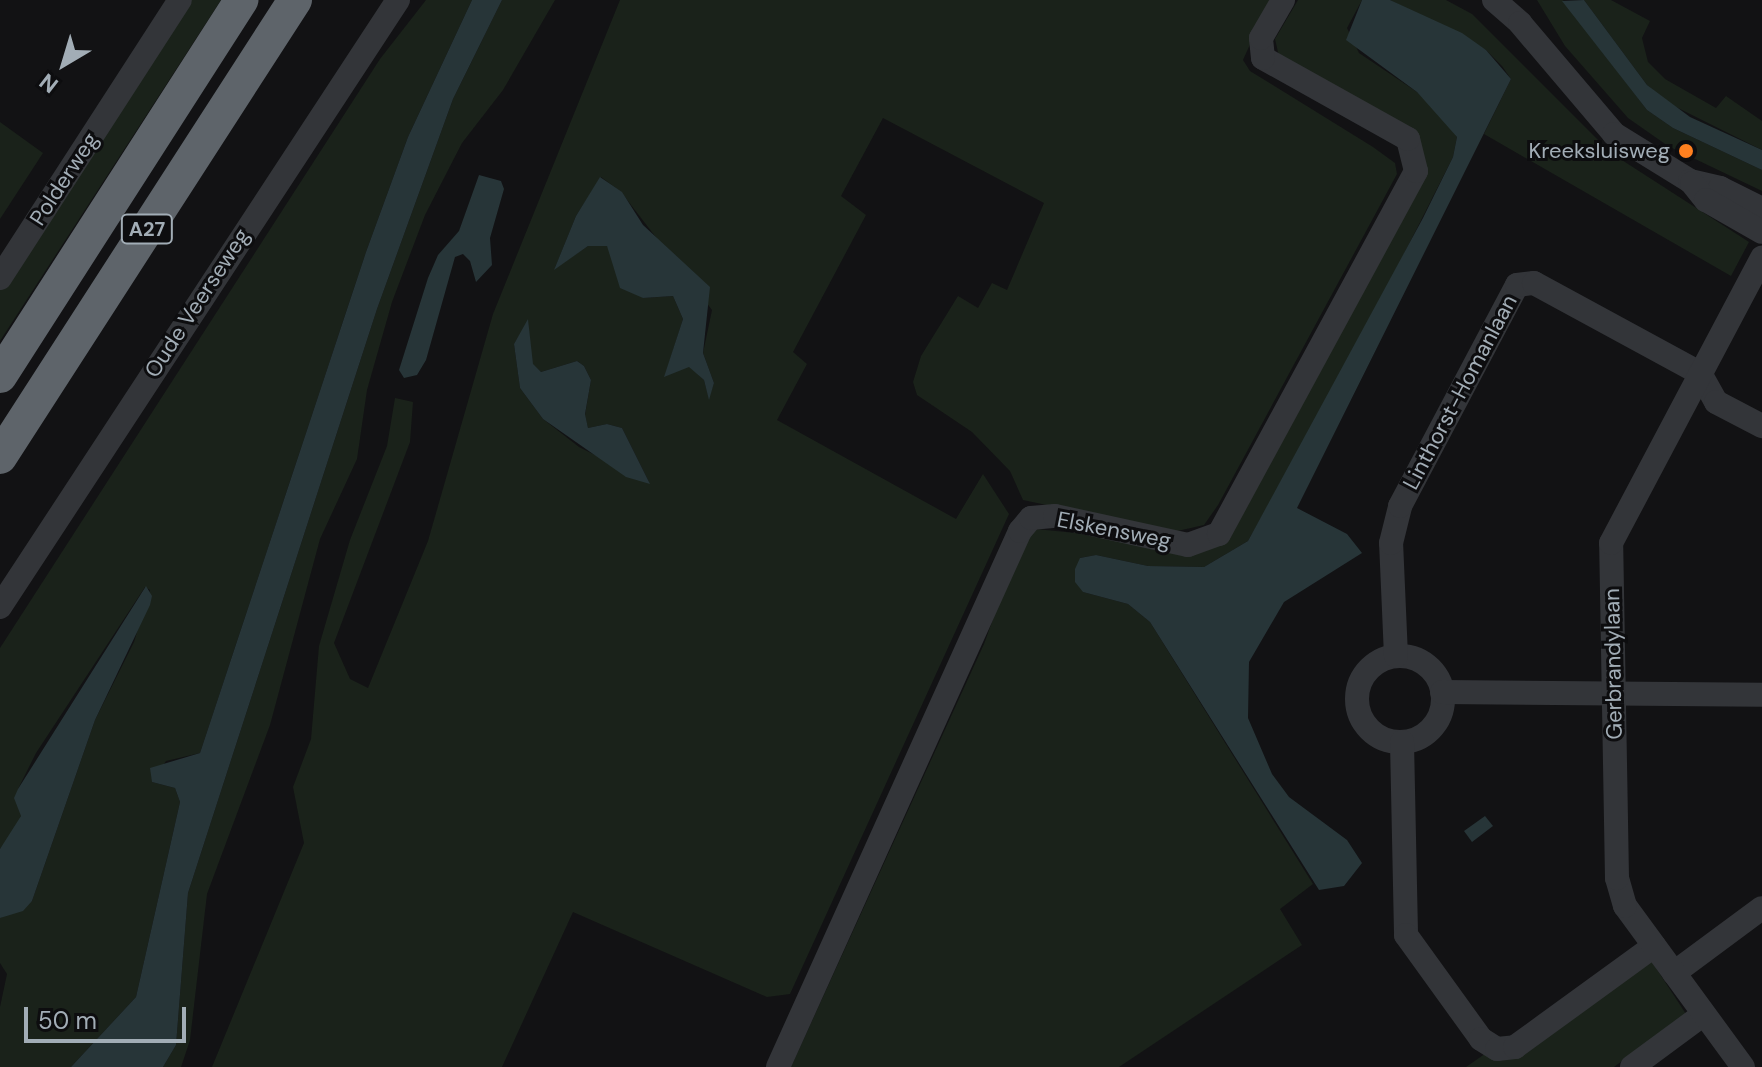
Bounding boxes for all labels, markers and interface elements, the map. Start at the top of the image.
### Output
north arrow [24,24,104,104]
text: N [34,67,64,100]
street label: Polderweg [24,128,104,230]
place label: Kreeksluisweg [1528,138,1670,164]
marker: Kreeksluisweg [1677,142,1695,160]
road number: A27 [119,213,175,245]
street label: Oude Veerseweg [139,224,255,382]
street label: Linthorst-Homanlaan [1397,290,1523,494]
street label: Elskensweg [1055,506,1173,554]
street label: Gerbrandylaan [1598,588,1628,740]
scale bar [28,991,190,1041]
text: 50 m [38,1005,97,1036]

